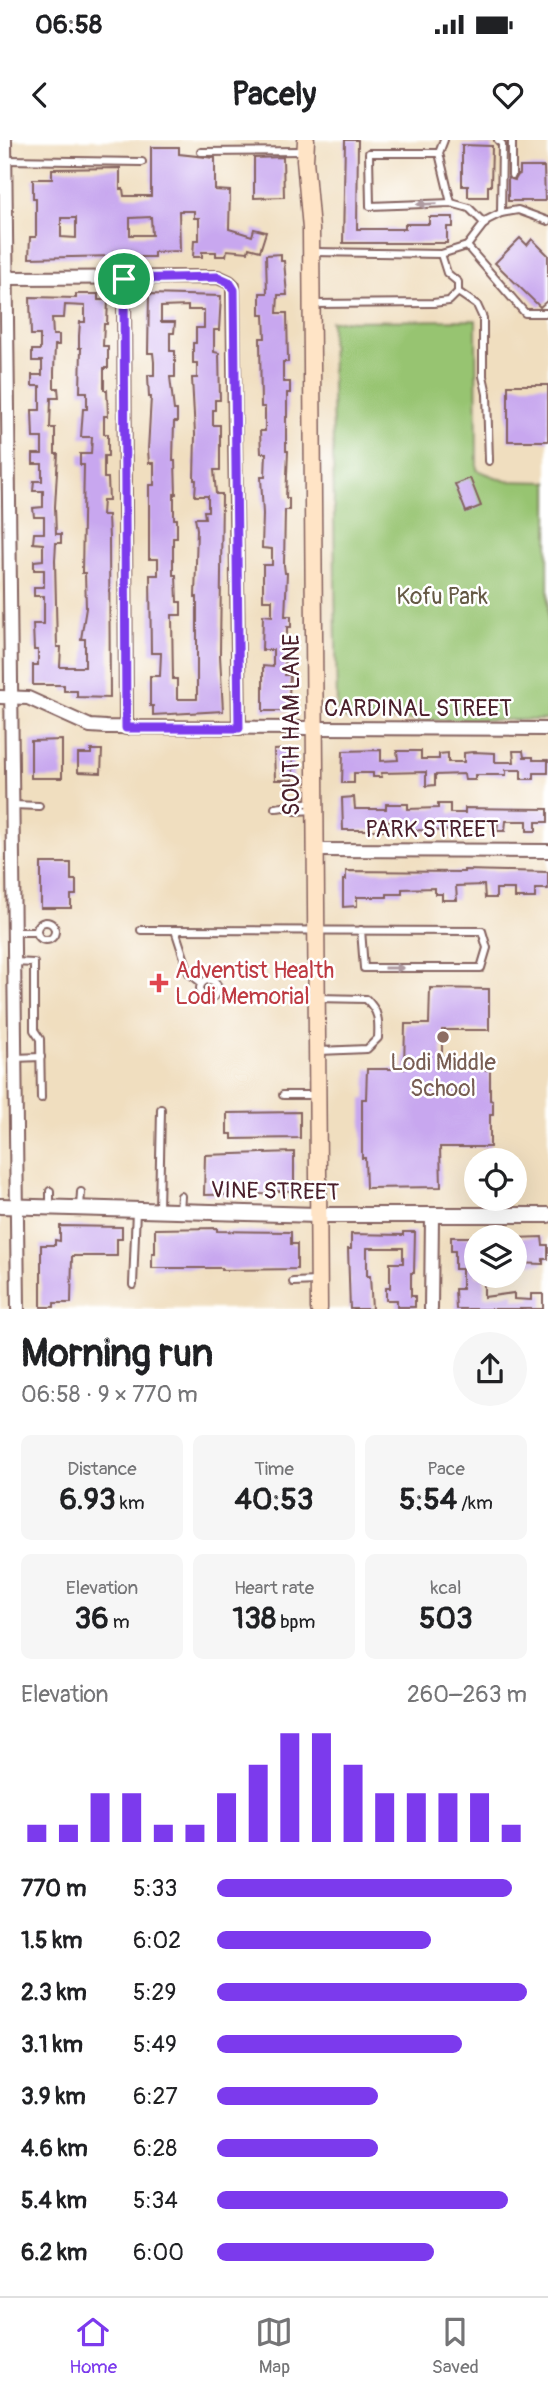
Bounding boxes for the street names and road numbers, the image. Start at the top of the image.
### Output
street label: SOUTH HAM LANE [277,634,306,816]
street label: CARDINAL STREET [324,694,512,723]
street label: PARK STREET [365,815,499,844]
street label: VINE STREET [210,1175,340,1207]

